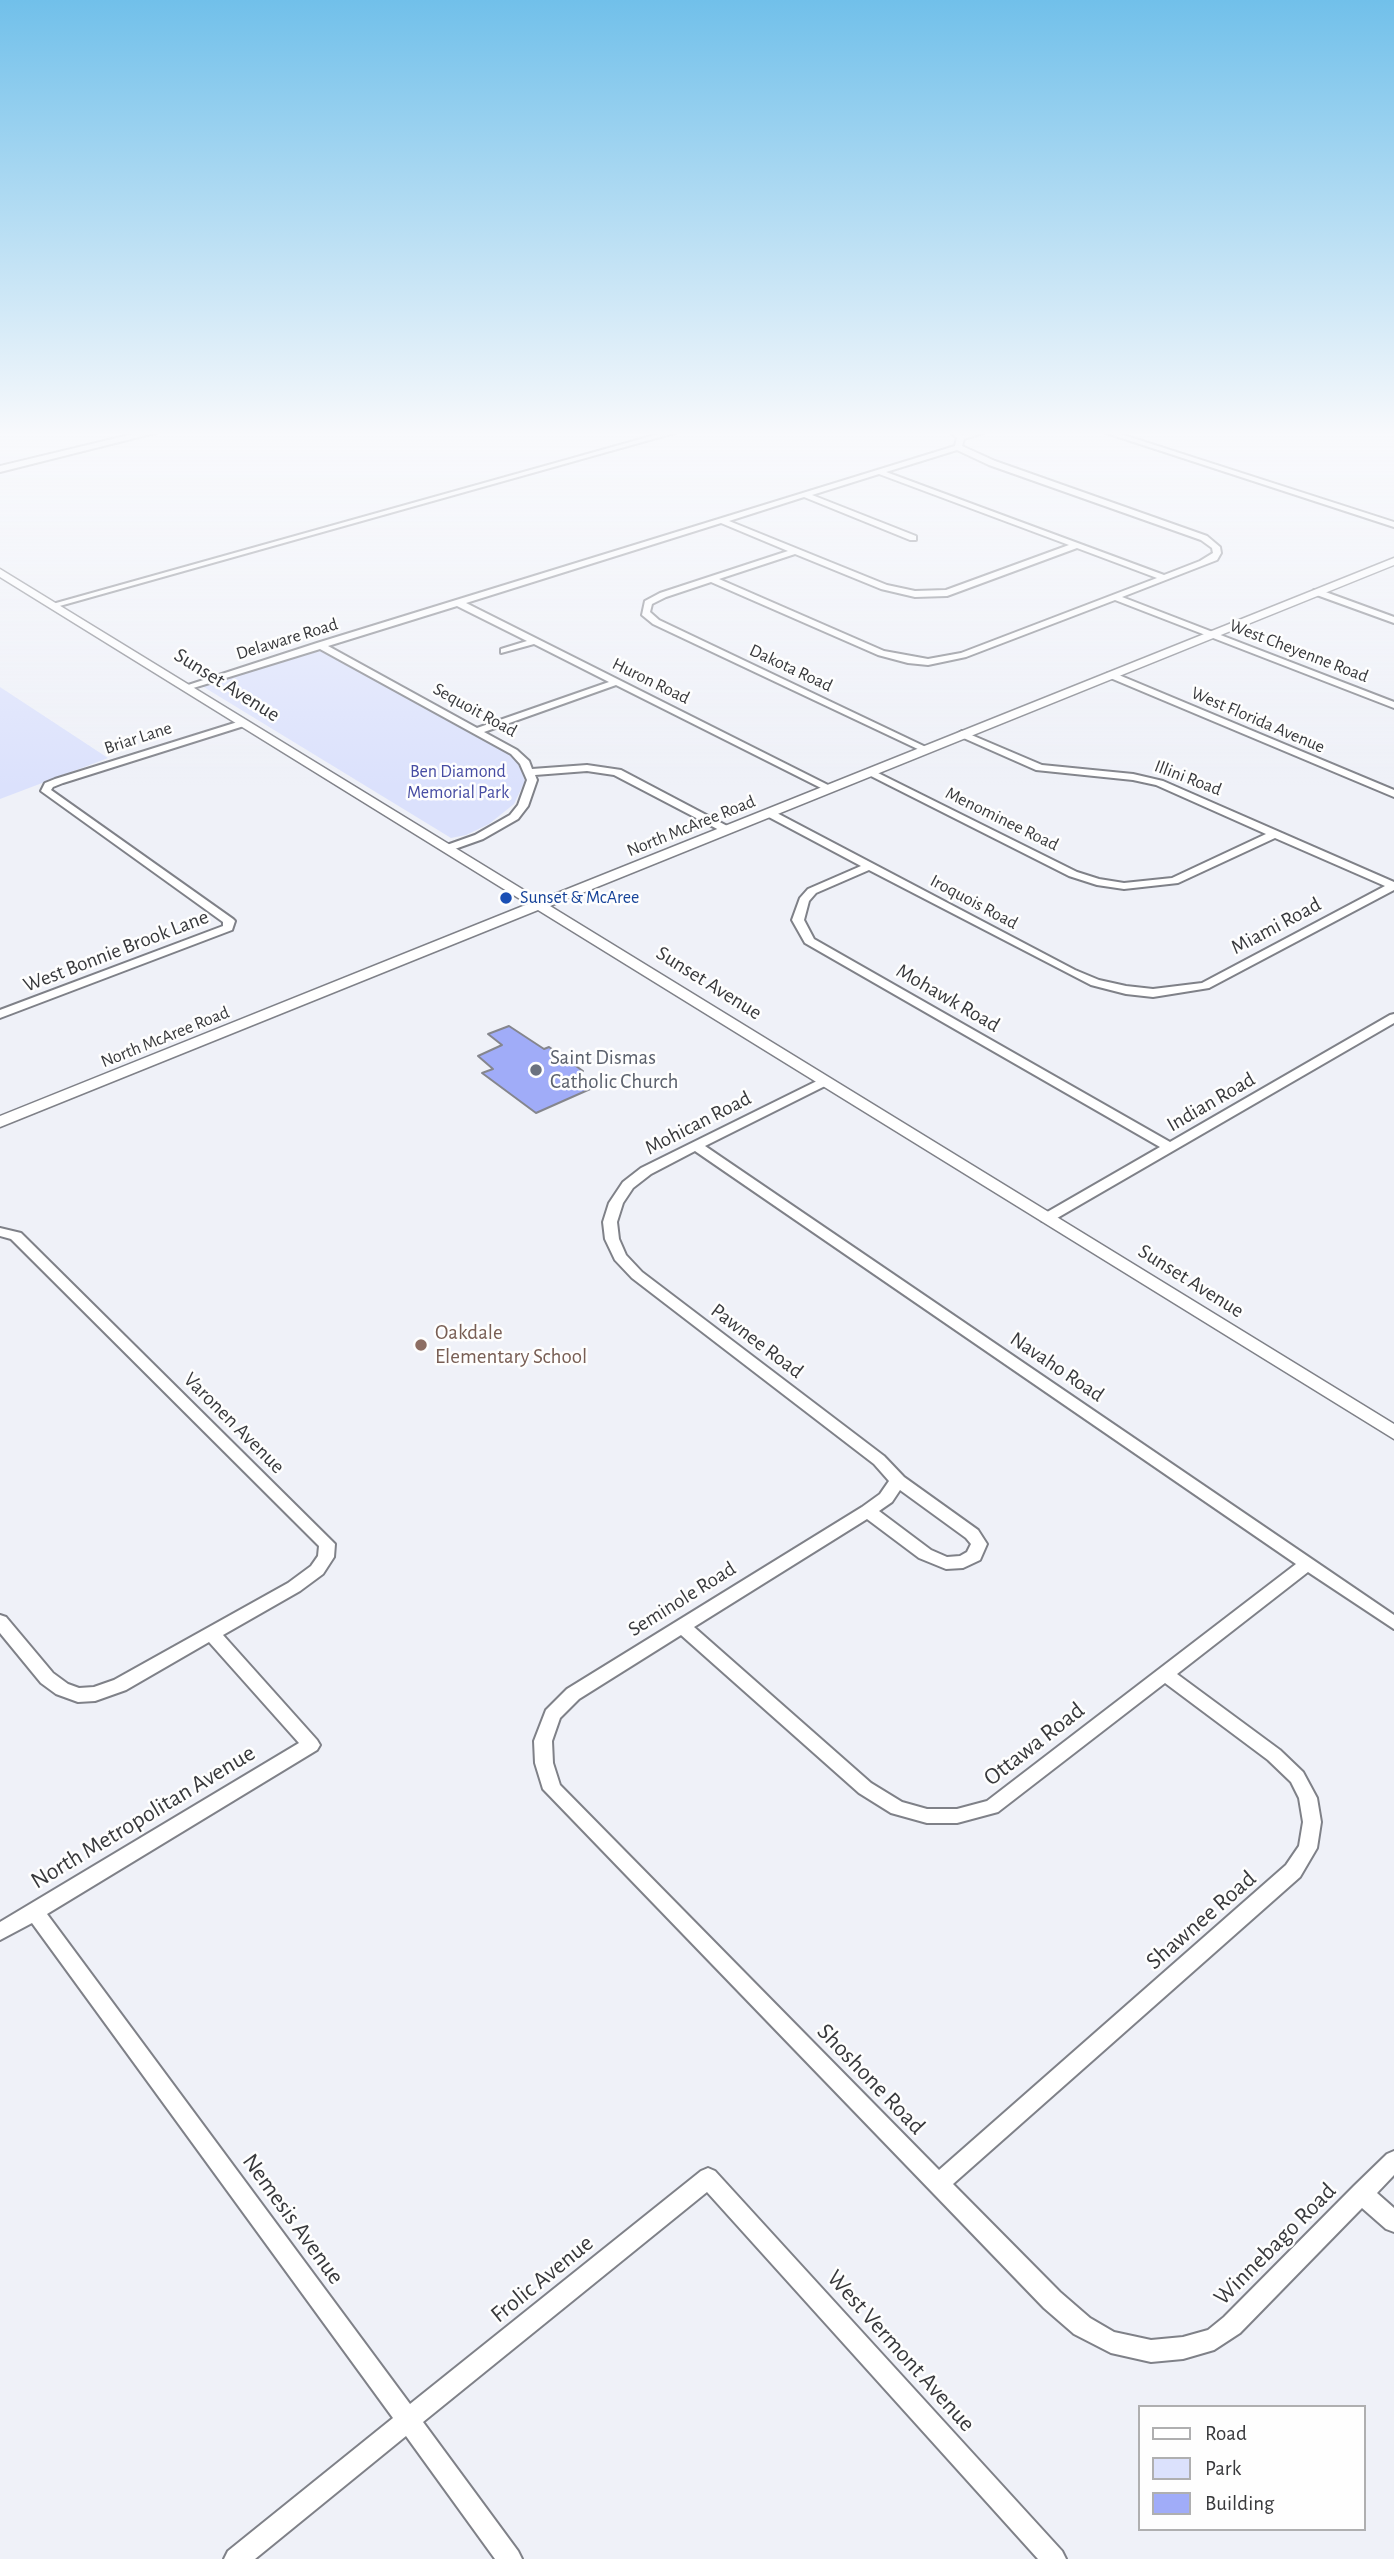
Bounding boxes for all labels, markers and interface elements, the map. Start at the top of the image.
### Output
street label: Delaware Road [233,613,341,665]
street label: West Cheyenne Road [1226,615,1372,687]
street label: Dakota Road [746,639,836,697]
street label: Sunset Avenue [169,642,285,728]
street label: Huron Road [609,653,693,709]
street label: Sequoit Road [429,678,521,742]
street label: West Florida Avenue [1188,682,1328,758]
street label: Briar Lane [101,717,175,759]
street label: Illini Road [1151,755,1225,801]
park label: Ben Diamond Memorial Park [407,761,509,804]
street label: Menominee Road [942,782,1062,856]
street label: North McAree Road [624,790,758,862]
street label: Iroquois Road [926,870,1022,934]
place label: Sunset & McAree [520,887,639,909]
marker: Sunset & McAree [498,890,514,906]
street label: Miami Road [1227,892,1325,960]
street label: West Bonnie Brook Lane [20,904,212,998]
street label: Sunset Avenue [651,940,767,1026]
street label: Mohawk Road [892,958,1004,1038]
street label: North McAree Road [98,1001,232,1073]
place label: Saint Dismas Catholic Church [550,1045,678,1095]
marker: Saint Dismas Catholic Church [528,1062,544,1078]
street label: Indian Road [1162,1067,1260,1137]
street label: Mohican Road [641,1085,755,1161]
street label: Sunset Avenue [1133,1238,1249,1324]
street label: Pawnee Road [706,1298,808,1384]
place label: Oakdale Elementary School [435,1320,587,1370]
street label: Navaho Road [1005,1326,1109,1408]
marker: Oakdale Elementary School [413,1337,429,1353]
street label: Varonen Avenue [178,1367,290,1479]
street label: Seminole Road [623,1556,741,1642]
street label: Ottawa Road [978,1696,1090,1792]
street label: North Metropolitan Avenue [26,1739,260,1895]
street label: Shawnee Road [1140,1864,1262,1976]
street label: Shoshone Road [811,2017,931,2141]
street label: Nemesis Avenue [236,2148,350,2290]
street label: Winnebago Road [1208,2177,1342,2311]
street label: Frolic Avenue [485,2229,599,2329]
street label: West Vermont Avenue [821,2264,981,2438]
legend [1138,2405,1366,2531]
text: Road [1205,2423,1247,2444]
text: Park [1205,2458,1241,2479]
text: Building [1205,2493,1274,2514]

